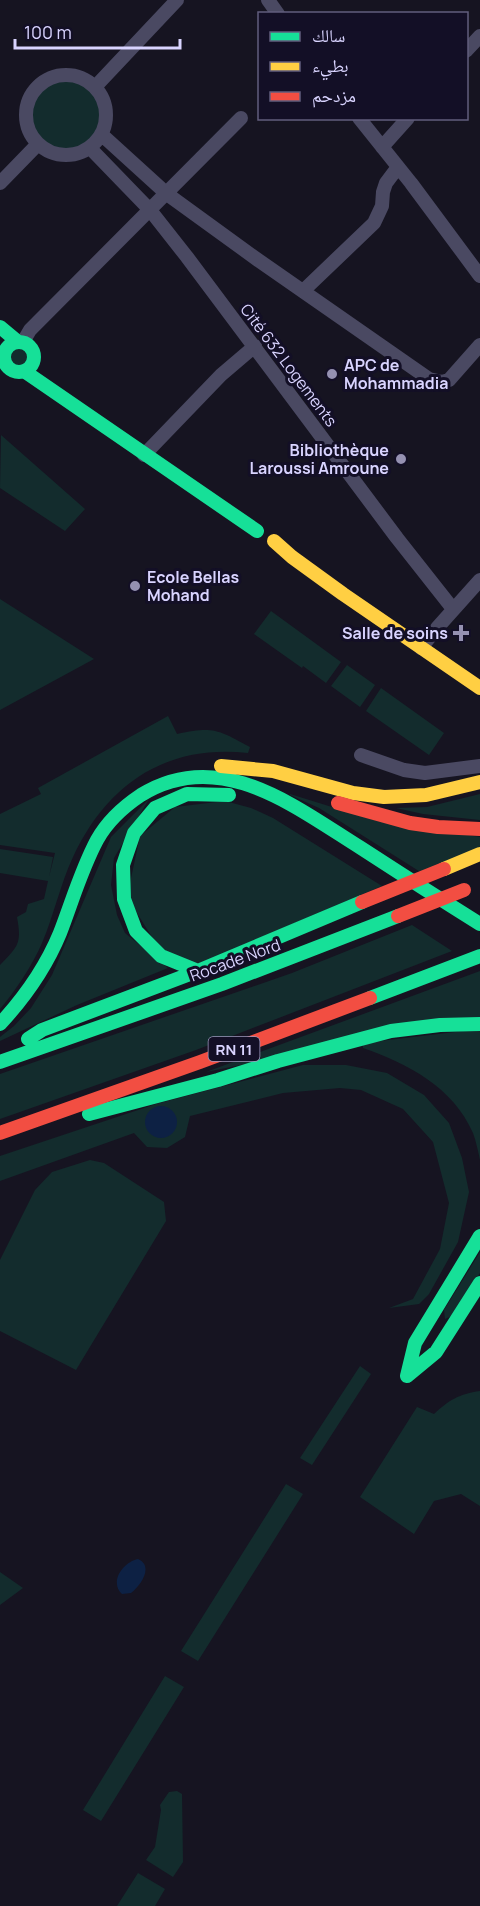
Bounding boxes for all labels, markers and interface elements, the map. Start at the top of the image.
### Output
scale bar [15,12,180,50]
legend [258,12,468,120]
text: 100 m [24,20,72,44]
text: سالك [312,23,345,47]
text: بطيء [312,53,349,81]
text: مزدحم [312,83,356,108]
street label: Cité 632 Logements [236,299,342,431]
place label: APC de Mohammadia [344,354,448,394]
marker: APC de Mohammadia [325,367,339,381]
place label: Bibliothèque Laroussi Amroune [249,439,389,479]
marker: Bibliothèque Laroussi Amroune [394,452,408,466]
place label: Ecole Bellas Mohand [147,566,239,606]
marker: Ecole Bellas Mohand [128,579,142,593]
place label: Salle de soins [342,622,448,644]
marker: Salle de soins [452,624,470,642]
street label: Rocade Nord [187,933,283,987]
road number: RN 11 [208,1037,260,1061]

